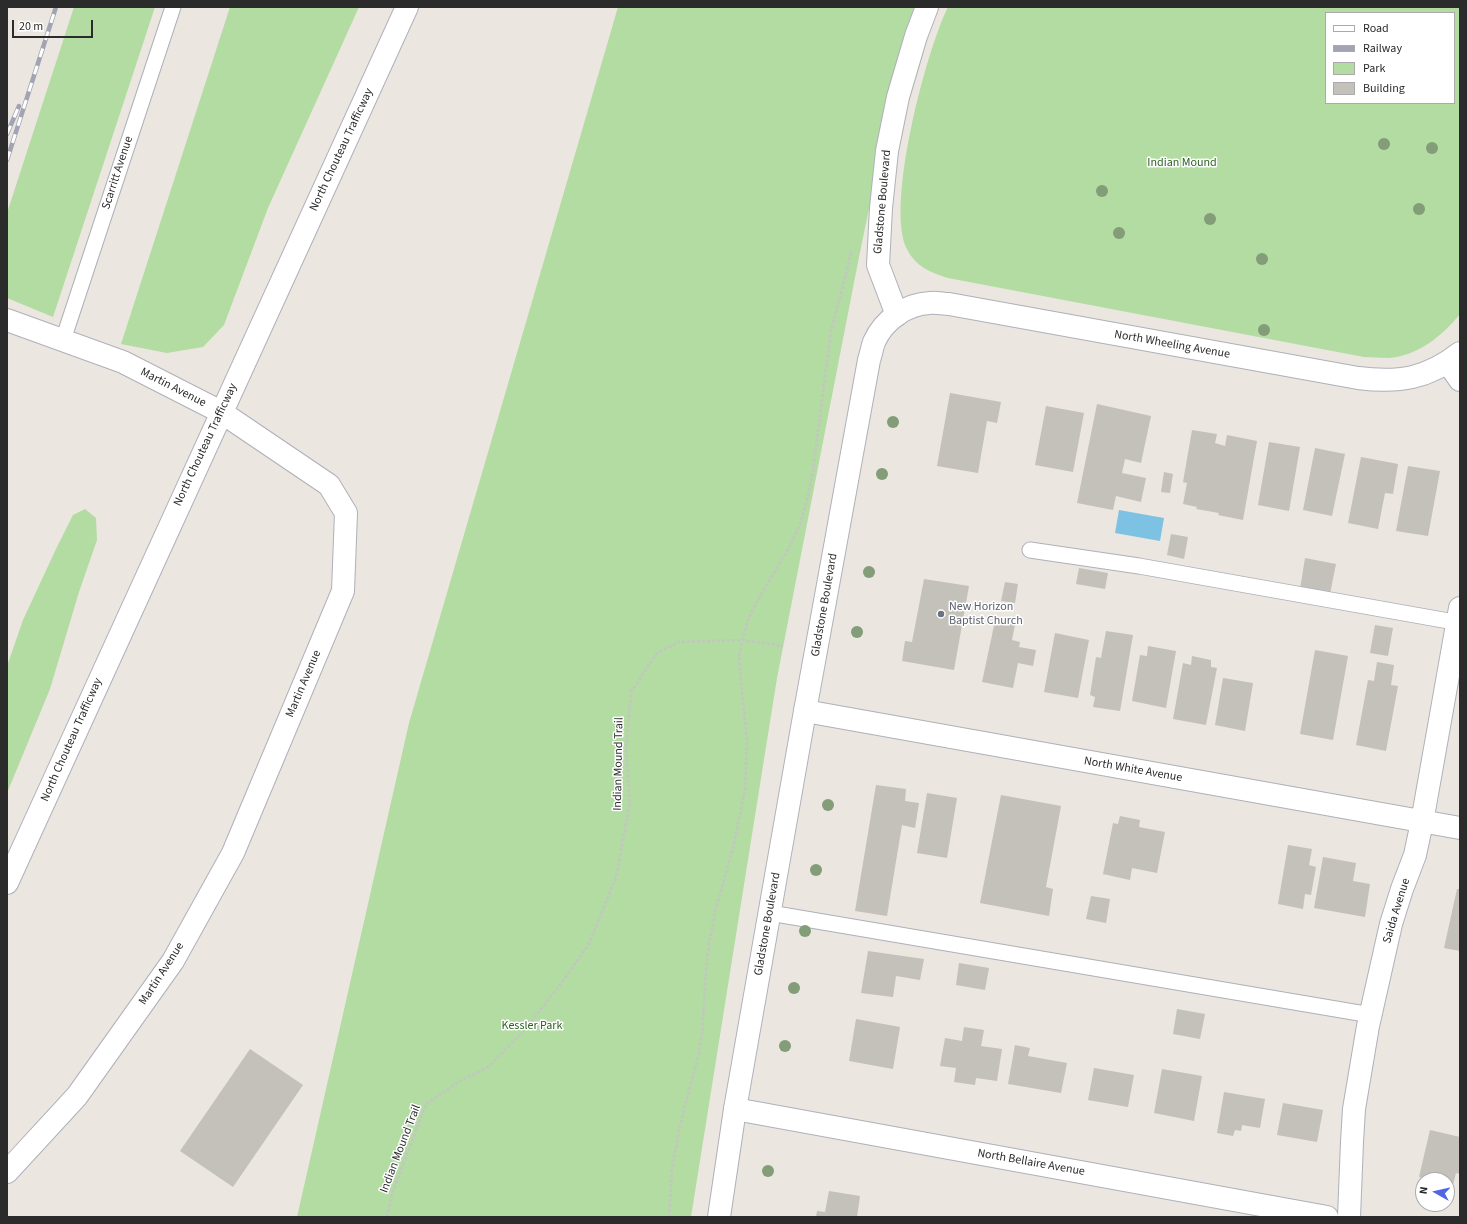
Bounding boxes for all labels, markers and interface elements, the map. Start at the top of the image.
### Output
scale bar [14,12,95,38]
legend [1325,12,1455,104]
text: 20 m [19,18,43,35]
text: Road [1363,20,1389,37]
text: Railway [1363,40,1402,57]
text: Park [1363,60,1385,77]
text: Building [1363,80,1405,97]
street label: North Chouteau Trafficway [307,86,377,214]
street label: Scarritt Avenue [99,134,137,212]
street label: Gladstone Boulevard [871,149,895,255]
park label: Indian Mound [1147,156,1217,170]
street label: North Wheeling Avenue [1113,328,1231,362]
street label: Martin Avenue [138,365,208,411]
street label: North Chouteau Trafficway [171,381,241,509]
street label: Gladstone Boulevard [809,552,841,658]
place label: New Horizon Baptist Church [949,600,1023,628]
marker: New Horizon Baptist Church [936,609,946,619]
street label: Martin Avenue [283,648,325,720]
street label: North Chouteau Trafficway [38,676,106,804]
street label: Indian Mound Trail [611,717,627,811]
street label: North White Avenue [1083,754,1183,786]
street label: Gladstone Boulevard [752,871,784,977]
street label: Saida Avenue [1380,877,1414,945]
street label: Martin Avenue [136,940,188,1008]
park label: Kessler Park [502,1019,562,1033]
street label: Indian Mound Trail [378,1103,424,1195]
street label: North Bellaire Avenue [976,1146,1086,1180]
north arrow [1415,1172,1455,1212]
text: N [1416,1186,1432,1195]

